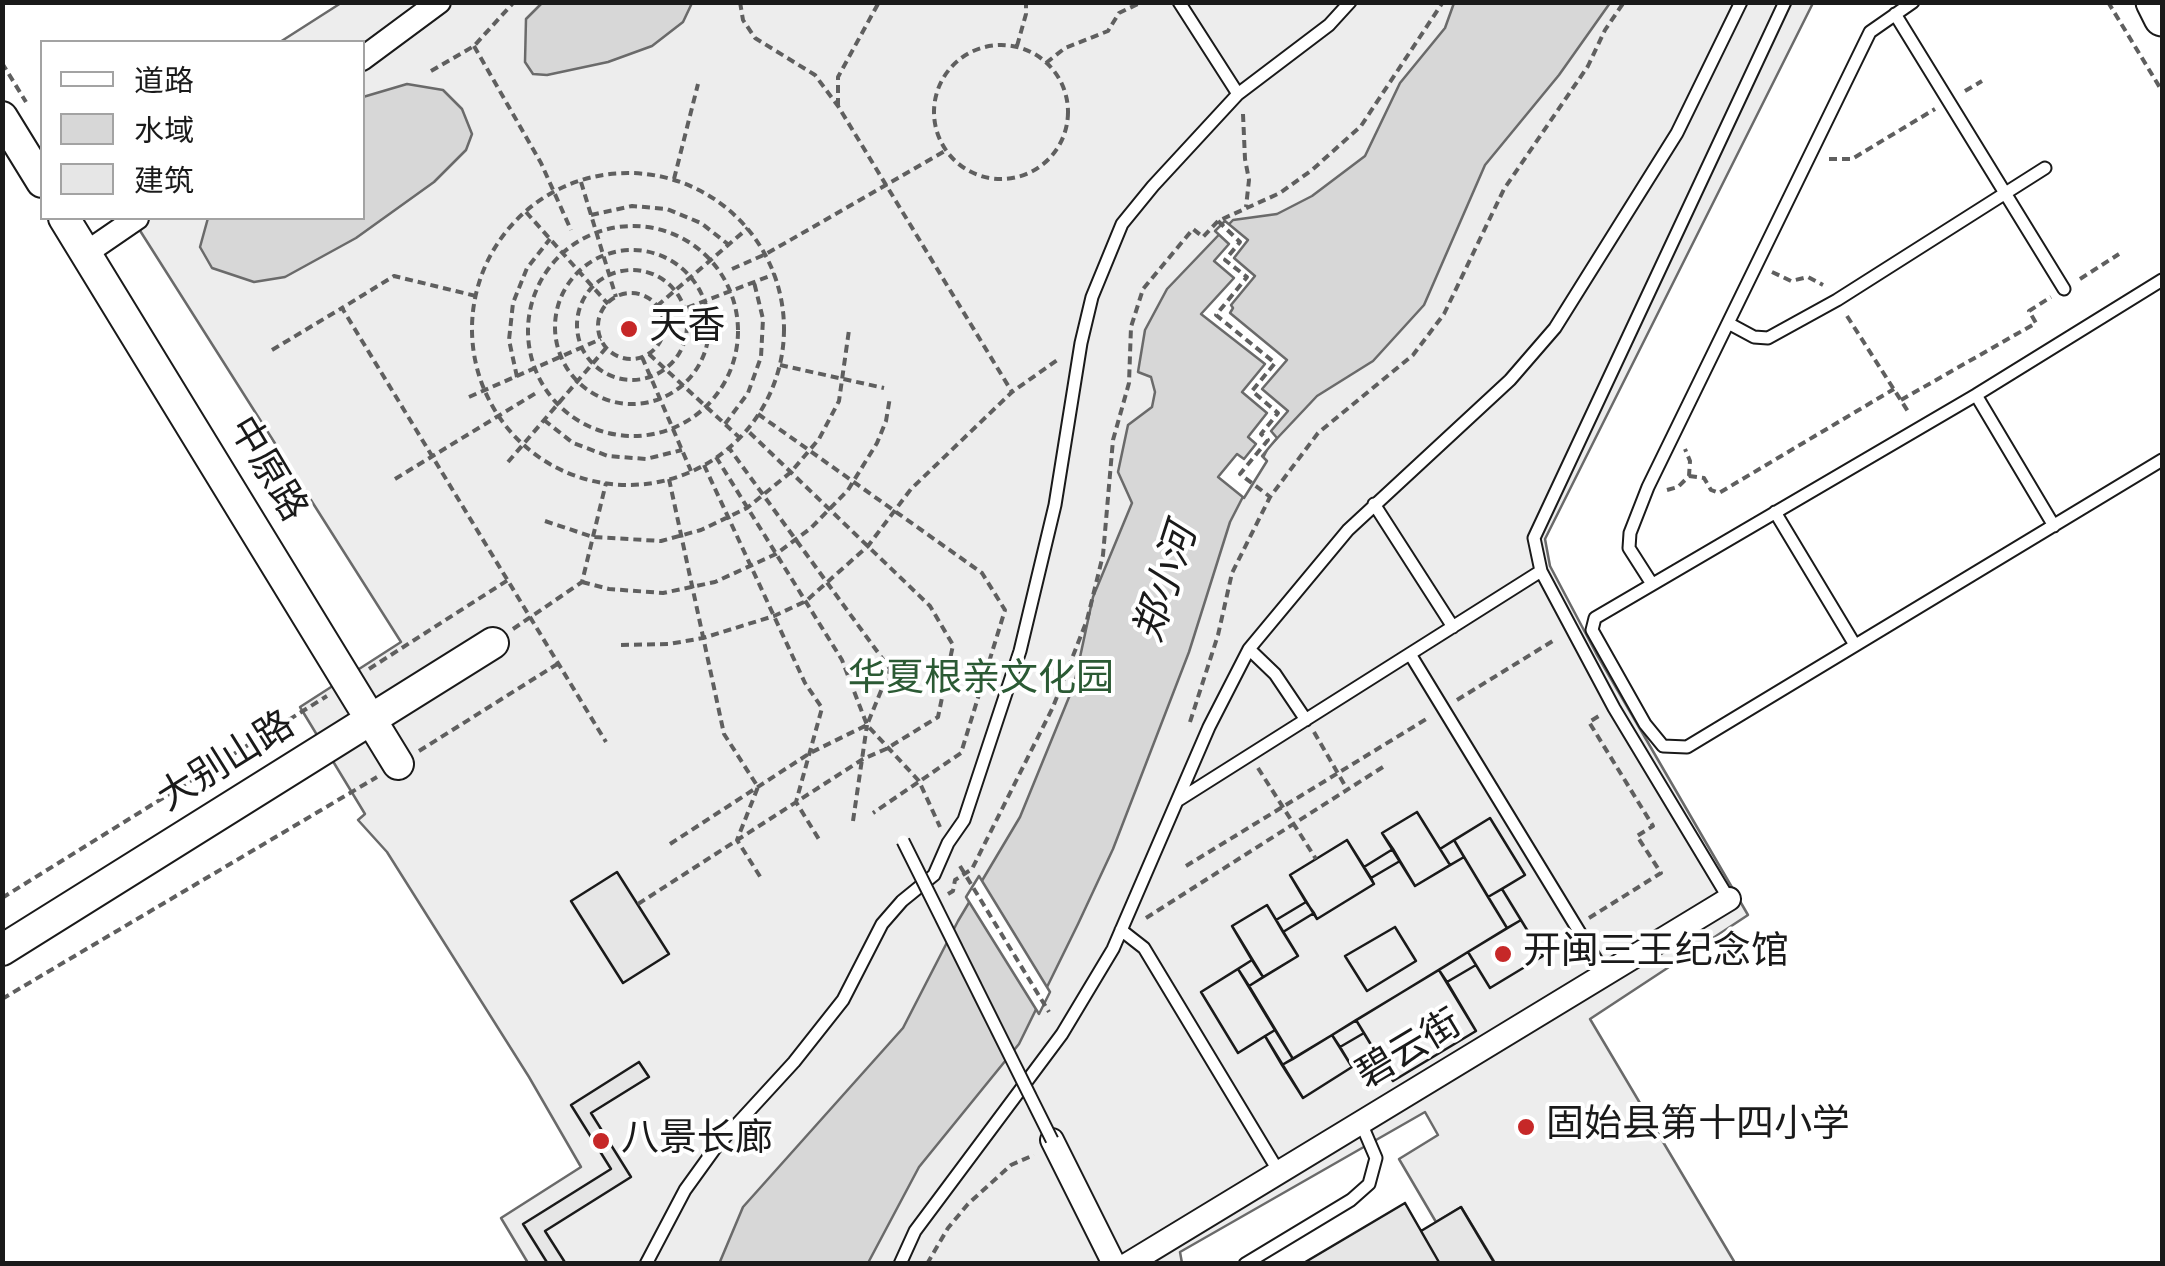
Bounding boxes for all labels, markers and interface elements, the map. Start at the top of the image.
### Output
legend [40,40,365,220]
text: 道路 [134,57,194,103]
text: 水域 [134,107,194,153]
text: 建筑 [134,157,194,203]
place label: 天香 [649,306,725,352]
marker: 天香 [618,318,640,340]
street label: 中原路 [217,409,315,531]
water label: 郑小河 [1127,520,1209,648]
park label: 华夏根亲文化园 [848,658,1114,704]
street label: 大别山路 [150,703,304,823]
place label: 开闽三王纪念馆 [1523,931,1789,977]
marker: 开闽三王纪念馆 [1492,943,1514,965]
street label: 碧云街 [1349,1002,1471,1100]
place label: 固始县第十四小学 [1546,1104,1850,1150]
marker: 固始县第十四小学 [1515,1116,1537,1138]
place label: 八景长廊 [621,1118,773,1164]
marker: 八景长廊 [590,1130,612,1152]

